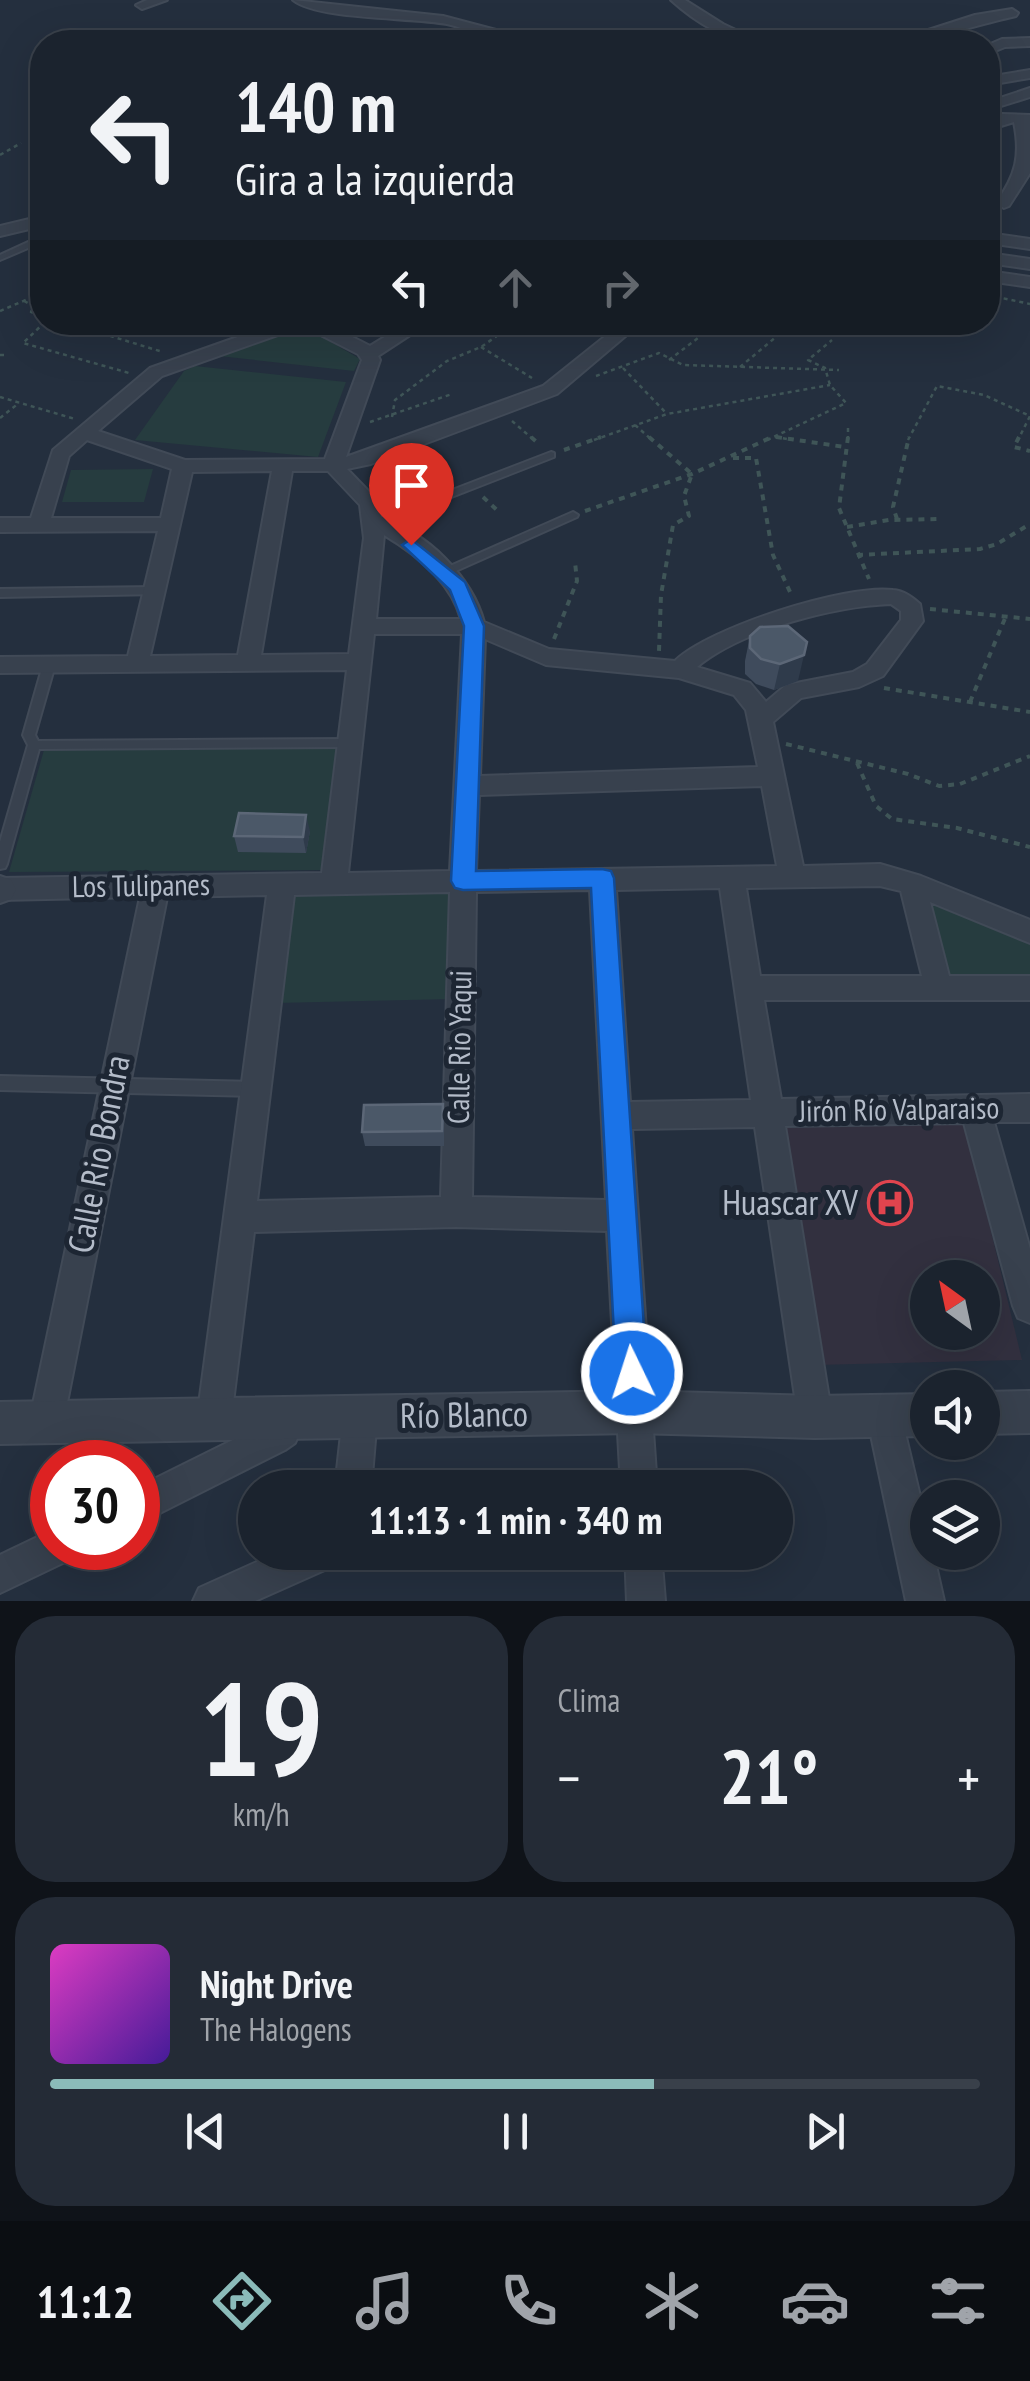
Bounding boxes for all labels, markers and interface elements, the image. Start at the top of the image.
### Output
text: 140 m [235,61,396,151]
icon: left [70,70,200,200]
text: Gira a la izquierda [235,149,515,207]
icon: left [383,260,438,315]
icon: ahead [488,260,543,315]
icon: right [593,260,648,315]
pin [369,443,454,546]
icon: arrive [384,458,439,513]
street label: Los Tulipanes [72,864,210,905]
street label: Calle Rio Yaqui [438,970,479,1124]
street label: Calle Rio Bondra [56,1051,140,1257]
street label: Jirón Río Valparaiso [797,1087,1000,1130]
place label: Huascar XV [722,1179,859,1225]
hospital icon: Huascar XV [867,1180,913,1226]
north arrow [910,1260,1000,1350]
map controls [910,1260,1000,1570]
position arrow [580,1321,684,1425]
button: sound [910,1370,1000,1460]
street label: Río Blanco [400,1390,528,1438]
speed limit sign: 30 [30,1440,160,1570]
button: layers [910,1480,1000,1570]
text: 11:13 · 1 min · 340 m [369,1495,662,1544]
text: 19 [199,1644,323,1812]
text: Clima [558,1679,620,1721]
text: 21° [719,1728,818,1825]
text: − [558,1742,580,1813]
text: + [957,1742,980,1813]
text: km/h [233,1793,290,1835]
text: Night Drive [200,1959,353,2008]
text: The Halogens [200,2008,352,2050]
icon: previous [178,2104,233,2159]
icon: pause [488,2104,543,2159]
icon: next [798,2104,853,2159]
icon: directions [207,2266,277,2336]
icon: music [350,2266,420,2336]
icon: phone [494,2266,564,2336]
icon: climate [637,2266,707,2336]
icon: car [780,2266,850,2336]
icon: filters [923,2266,993,2336]
text: 11:12 [37,2272,134,2330]

